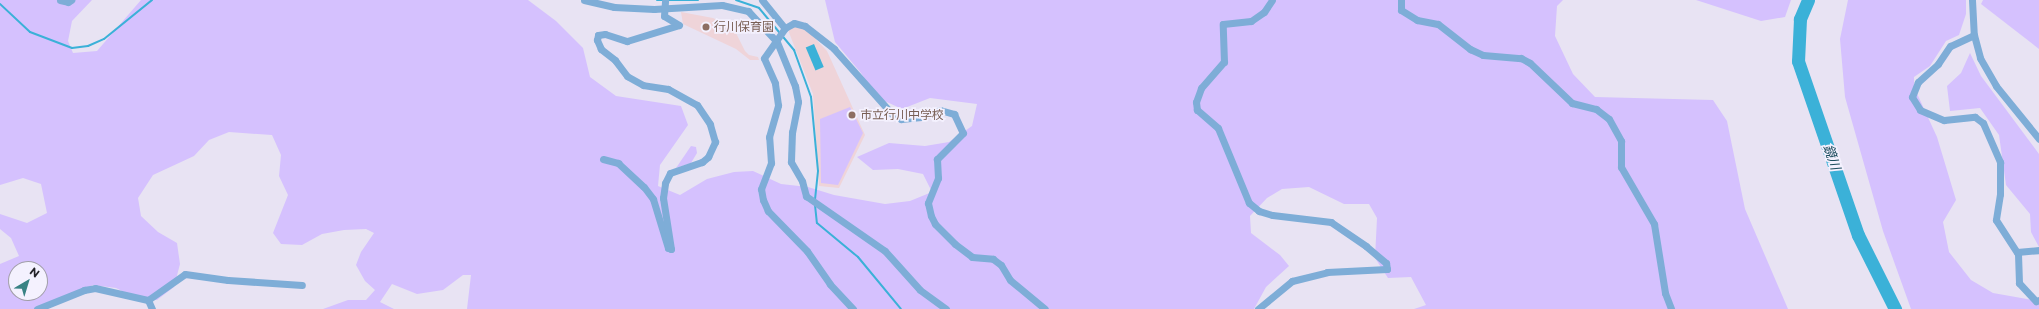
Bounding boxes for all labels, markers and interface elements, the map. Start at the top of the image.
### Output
place label: 行川保育園 [714,20,774,34]
marker: 行川保育園 [701,22,711,32]
place label: 市立行川中学校 [860,108,944,122]
marker: 市立行川中学校 [847,110,857,120]
water label: 鏡川 [1820,142,1844,172]
north arrow [8,261,48,301]
text: N [27,264,43,281]

